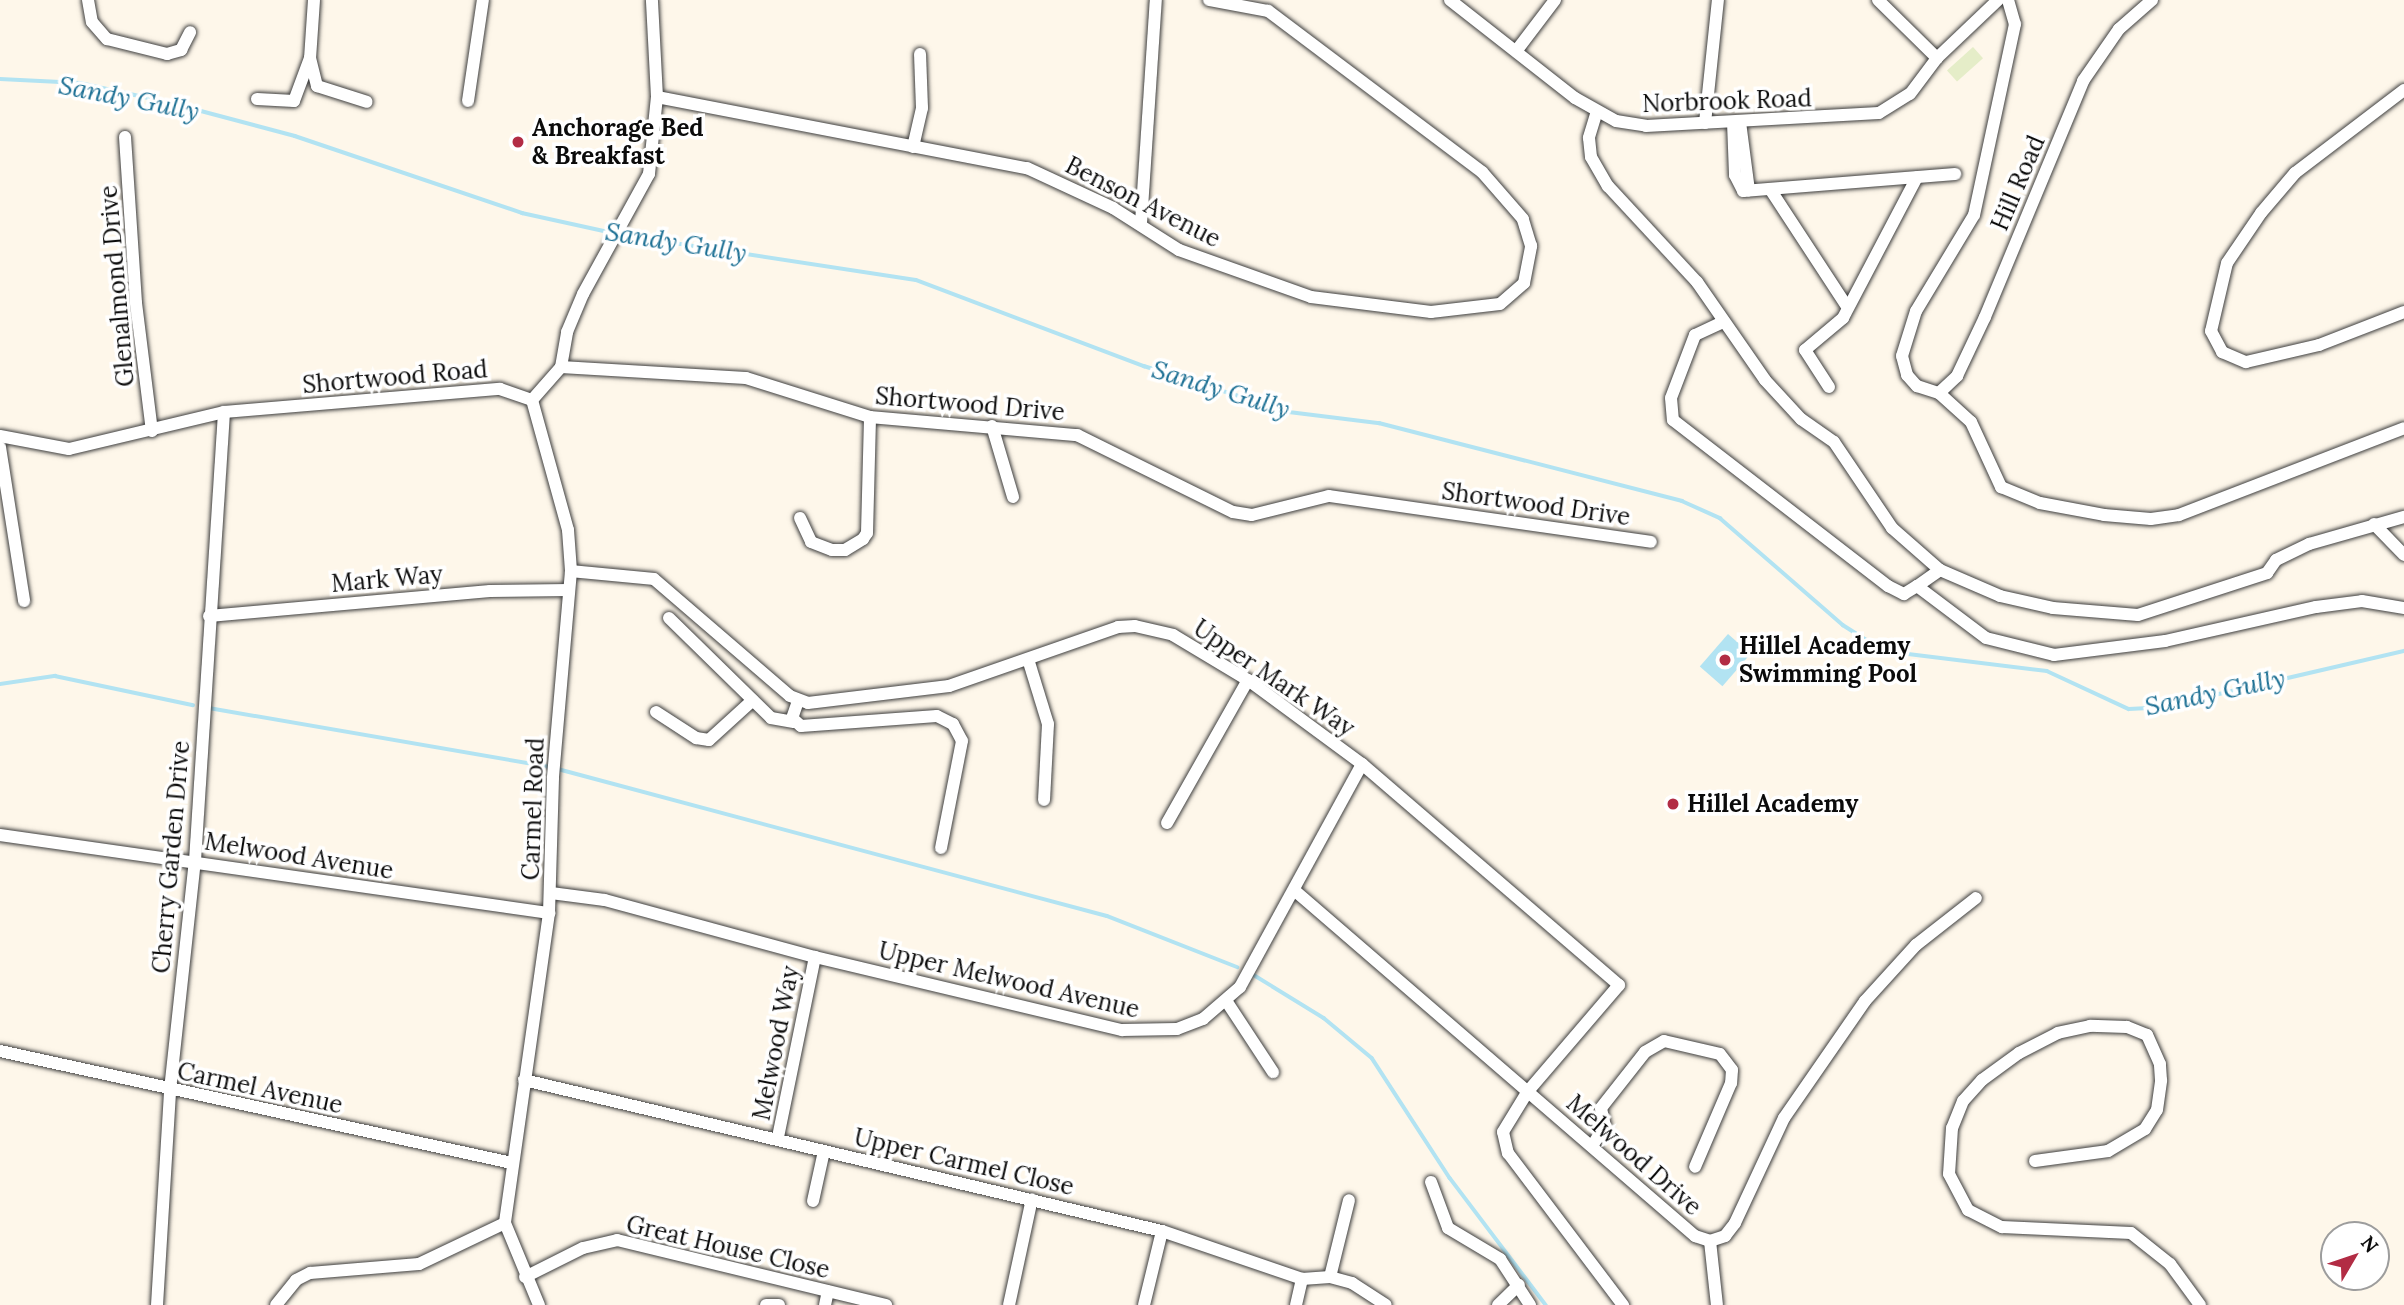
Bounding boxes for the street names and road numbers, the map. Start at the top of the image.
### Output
street label: Norbrook Road [1642,84,1812,118]
street label: Hill Road [1985,131,2051,235]
street label: Benson Avenue [1061,151,1225,253]
street label: Glenalmond Drive [94,184,140,388]
street label: Shortwood Road [301,355,489,399]
street label: Shortwood Drive [874,381,1066,427]
street label: Shortwood Drive [1440,477,1632,531]
street label: Mark Way [330,560,444,598]
street label: Upper Mark Way [1188,613,1360,743]
street label: Carmel Road [516,737,550,881]
street label: Cherry Garden Drive [146,739,196,975]
street label: Melwood Avenue [203,827,395,885]
street label: Upper Melwood Avenue [876,936,1142,1024]
street label: Melwood Way [747,963,805,1123]
street label: Carmel Avenue [175,1056,345,1120]
street label: Melwood Drive [1561,1089,1707,1221]
street label: Upper Carmel Close [851,1123,1077,1201]
street label: Great House Close [624,1210,832,1284]

